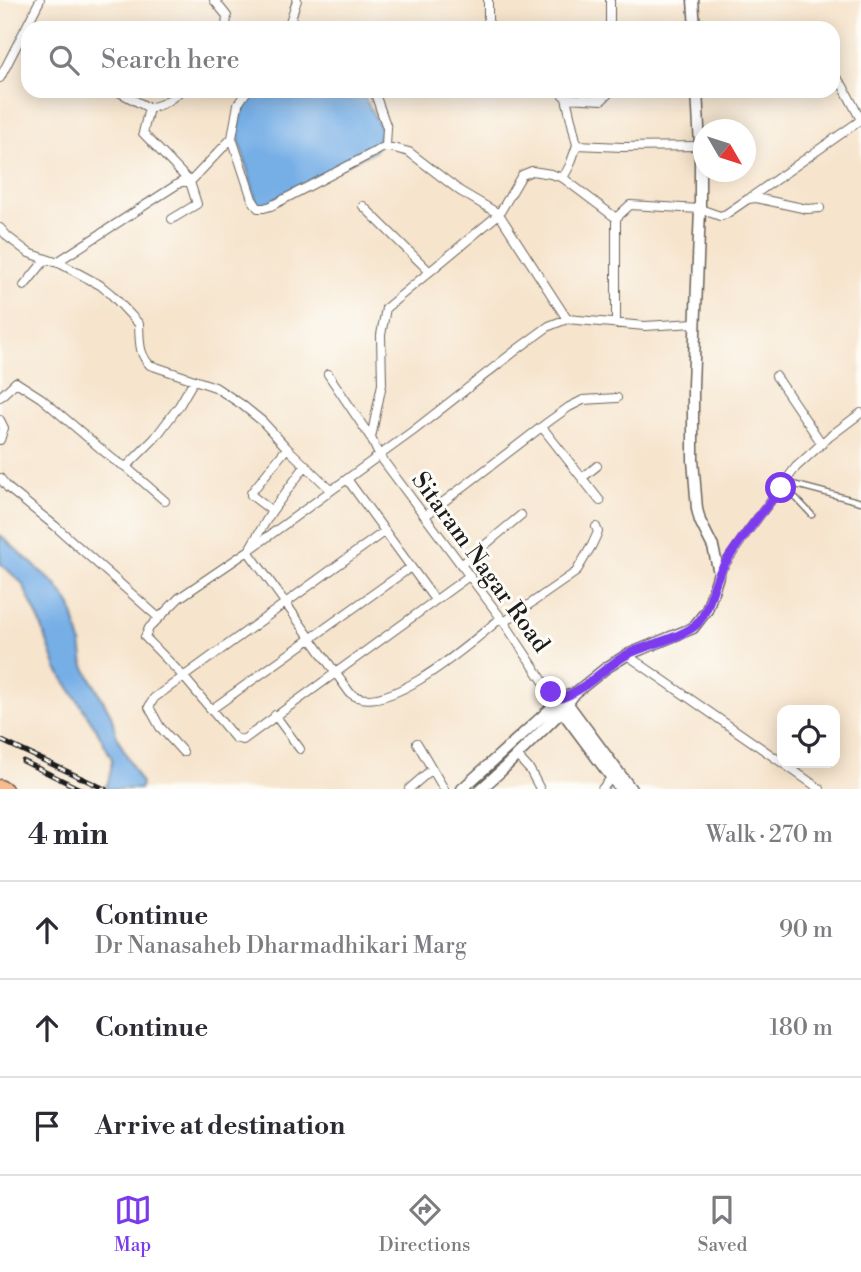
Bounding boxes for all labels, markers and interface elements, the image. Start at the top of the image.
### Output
search box [21,21,840,98]
icon: search [45,41,83,79]
text: Search here [101,44,240,76]
north arrow [693,119,756,182]
street label: Sitaram Nagar Road [405,466,556,659]
route start [765,472,796,503]
route end [535,676,566,707]
map controls [777,705,840,768]
button: locate [777,705,840,768]
text: 4 min [28,816,108,854]
text: Walk · 270 m [706,821,833,849]
text: Continue [95,900,208,932]
icon: ahead [28,911,66,949]
text: 90 m [779,916,833,944]
text: Dr Nanasaheb Dharmadhikari Marg [95,932,467,960]
icon: ahead [28,1009,66,1047]
text: Continue [95,1012,208,1044]
text: 180 m [769,1014,833,1042]
icon: arrive [28,1107,66,1145]
text: Arrive at destination [95,1110,345,1142]
tab: Map [114,1191,152,1257]
tab: Directions [379,1191,470,1257]
tab: Saved [698,1191,747,1257]

